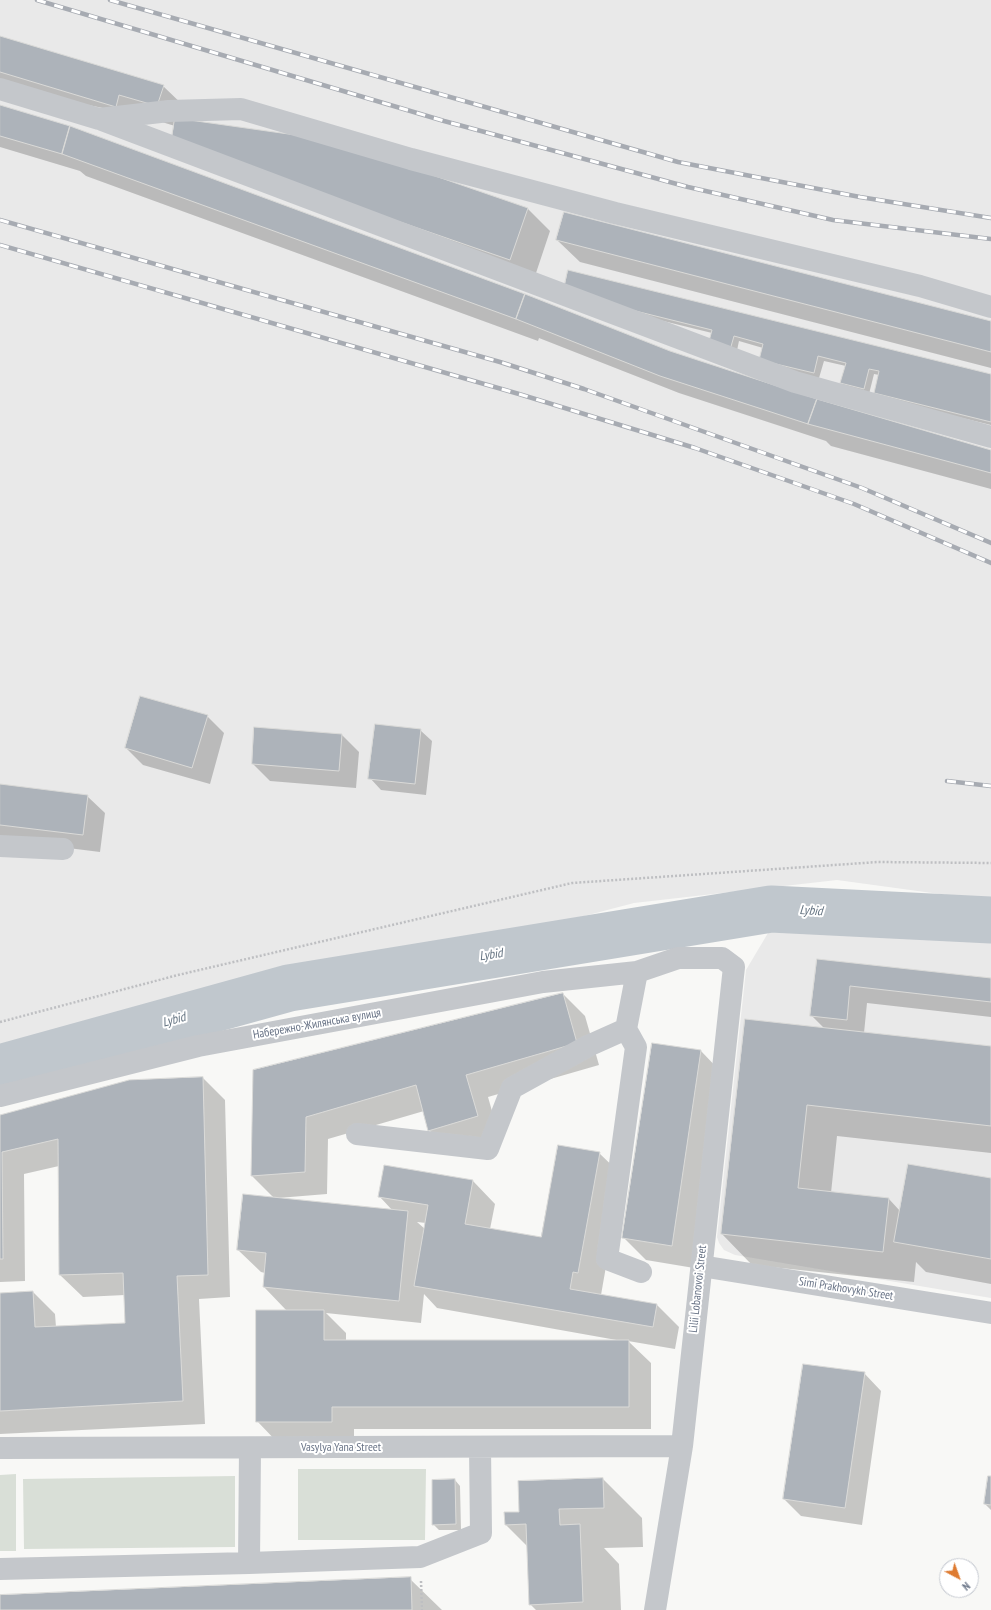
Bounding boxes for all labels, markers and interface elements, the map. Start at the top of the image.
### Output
water label: Lybid [799,903,823,919]
water label: Lybid [478,945,504,965]
street label: Набережно-Жилянська вулиця [252,1006,382,1042]
water label: Lybid [161,1009,187,1031]
street label: Lilii Lobanovoi Street [686,1245,710,1333]
street label: Simi Prakhovykh Street [798,1274,894,1304]
street label: Vasylya Yana Street [301,1441,381,1455]
north arrow [939,1558,979,1598]
text: N [959,1579,973,1594]

